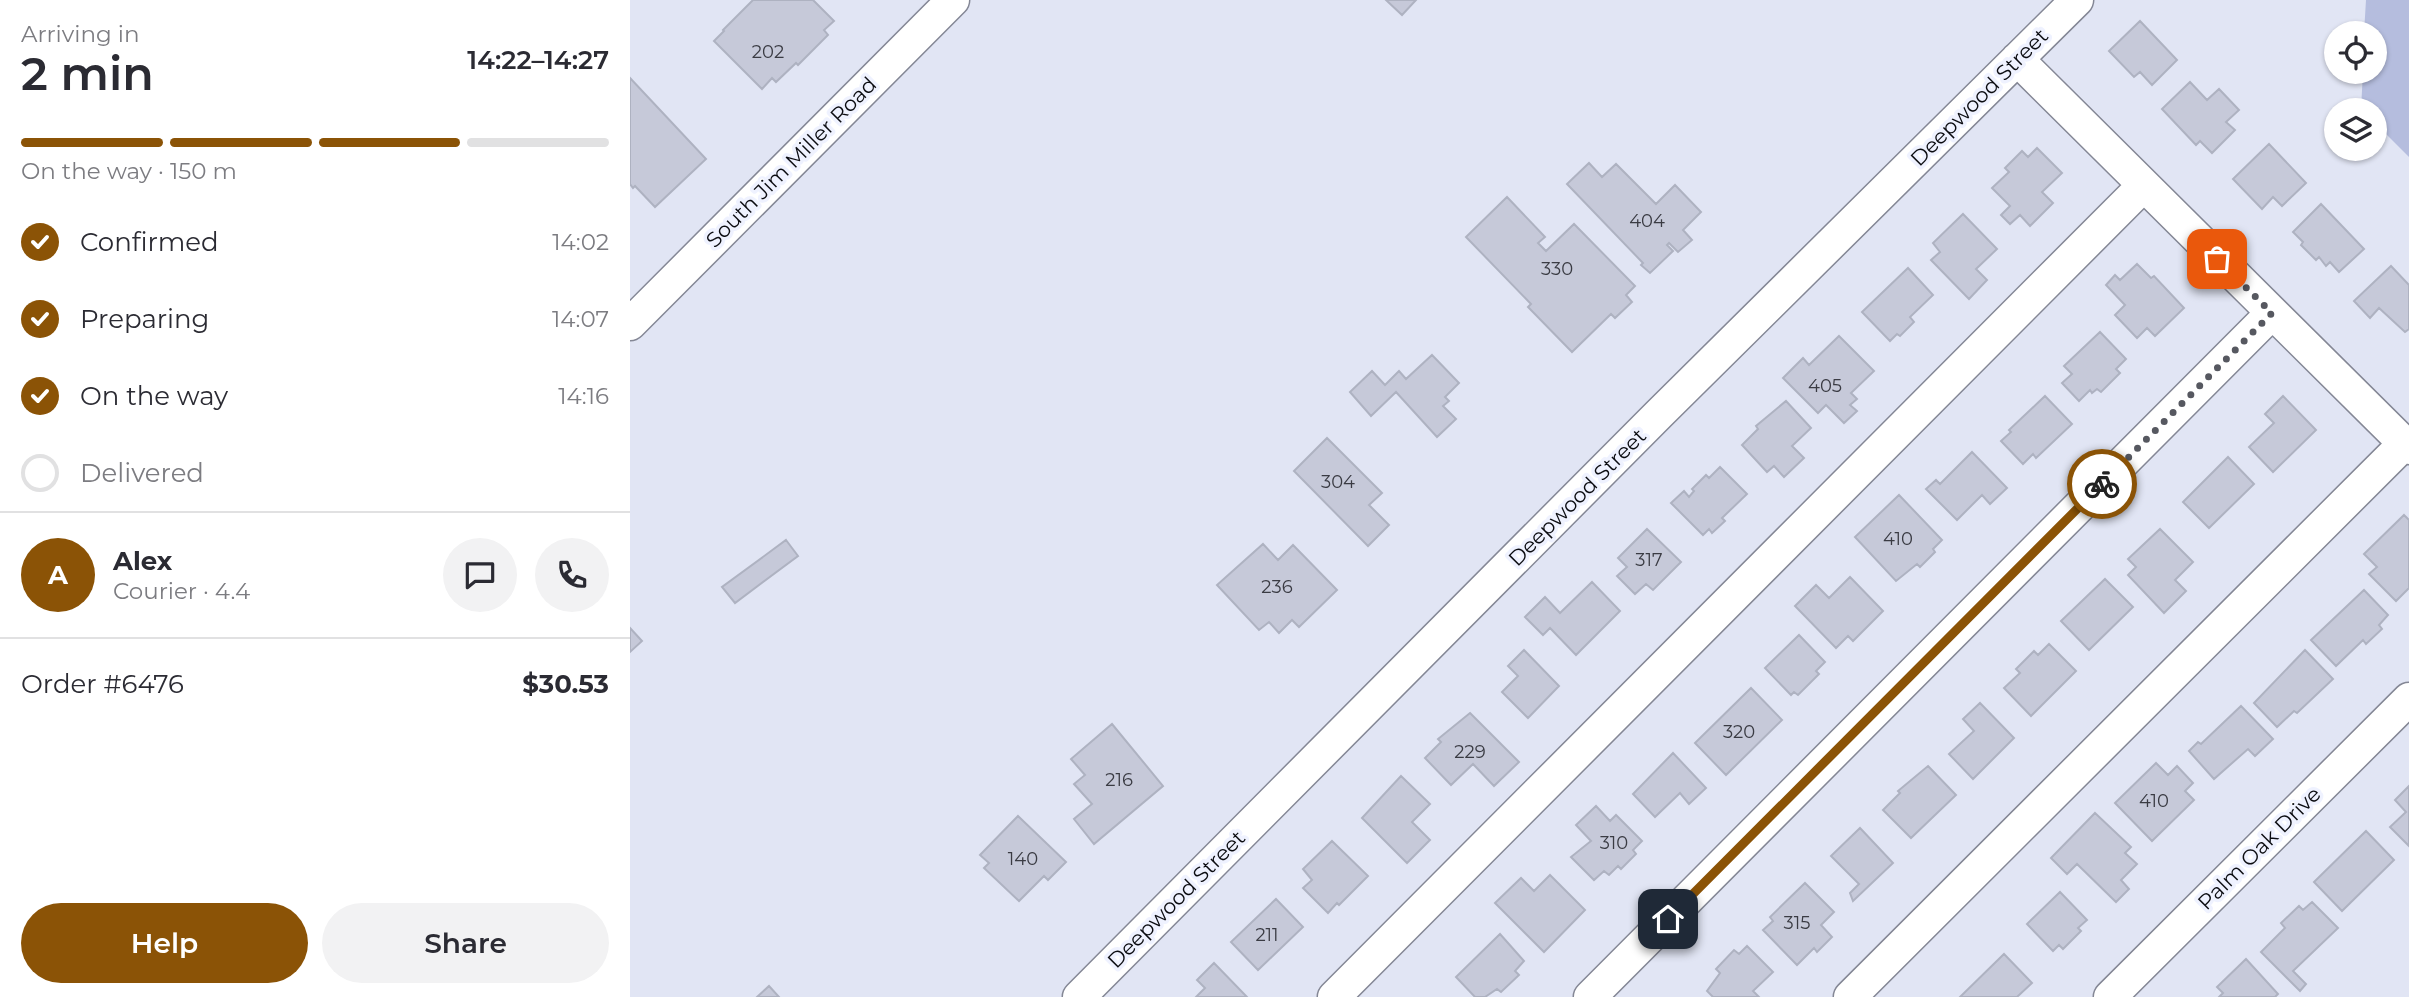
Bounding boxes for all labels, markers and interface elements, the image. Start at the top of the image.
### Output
text: Arriving in [21,20,140,48]
map controls [2324,21,2387,161]
button: locate [2324,21,2387,84]
street label: Deepwood Street [1905,23,2053,171]
house number: 202 [752,41,784,63]
text: 14:22–14:27 [467,44,609,76]
text: 2 min [21,45,154,102]
street label: South Jim Miller Road [701,72,881,252]
button: layers [2324,98,2387,161]
text: On the way · 150 m [21,157,237,185]
house number: 404 [1629,210,1665,232]
icon: check [21,223,59,261]
text: Confirmed [80,226,219,258]
text: 14:02 [552,228,609,256]
pin [2187,229,2247,289]
icon: bag [2198,240,2236,278]
house number: 330 [1541,258,1573,280]
icon: check [21,300,59,338]
text: Preparing [80,303,209,335]
text: 14:07 [552,305,609,333]
house number: 405 [1808,375,1842,397]
icon: check [21,377,59,415]
text: On the way [80,380,228,412]
text: 14:16 [558,382,609,410]
street label: Deepwood Street [1503,423,1651,571]
courier [2067,449,2137,519]
text: Delivered [80,457,204,489]
icon: bike [2083,465,2121,503]
house number: 304 [1321,471,1355,493]
house number: 410 [1883,528,1913,550]
button: chat [443,538,517,612]
button: phone [535,538,609,612]
text: Alex [113,545,172,577]
house number: 317 [1635,549,1663,571]
text: A [48,559,68,591]
house number: 236 [1261,576,1293,598]
text: Courier · 4.4 [113,577,250,605]
text: Order #6476 [21,668,184,700]
text: $30.53 [522,668,609,700]
house number: 320 [1723,721,1755,743]
house number: 229 [1454,741,1486,763]
house number: 216 [1105,769,1133,791]
street label: Palm Oak Drive [2192,781,2326,915]
house number: 410 [2139,790,2169,812]
street label: Deepwood Street [1102,825,1250,973]
house number: 310 [1600,832,1628,854]
house number: 140 [1008,848,1038,870]
pin [1638,889,1698,949]
icon: home [1649,900,1687,938]
button: Help [21,903,308,983]
button: Share [322,903,609,983]
house number: 315 [1784,912,1810,934]
house number: 211 [1255,924,1279,946]

